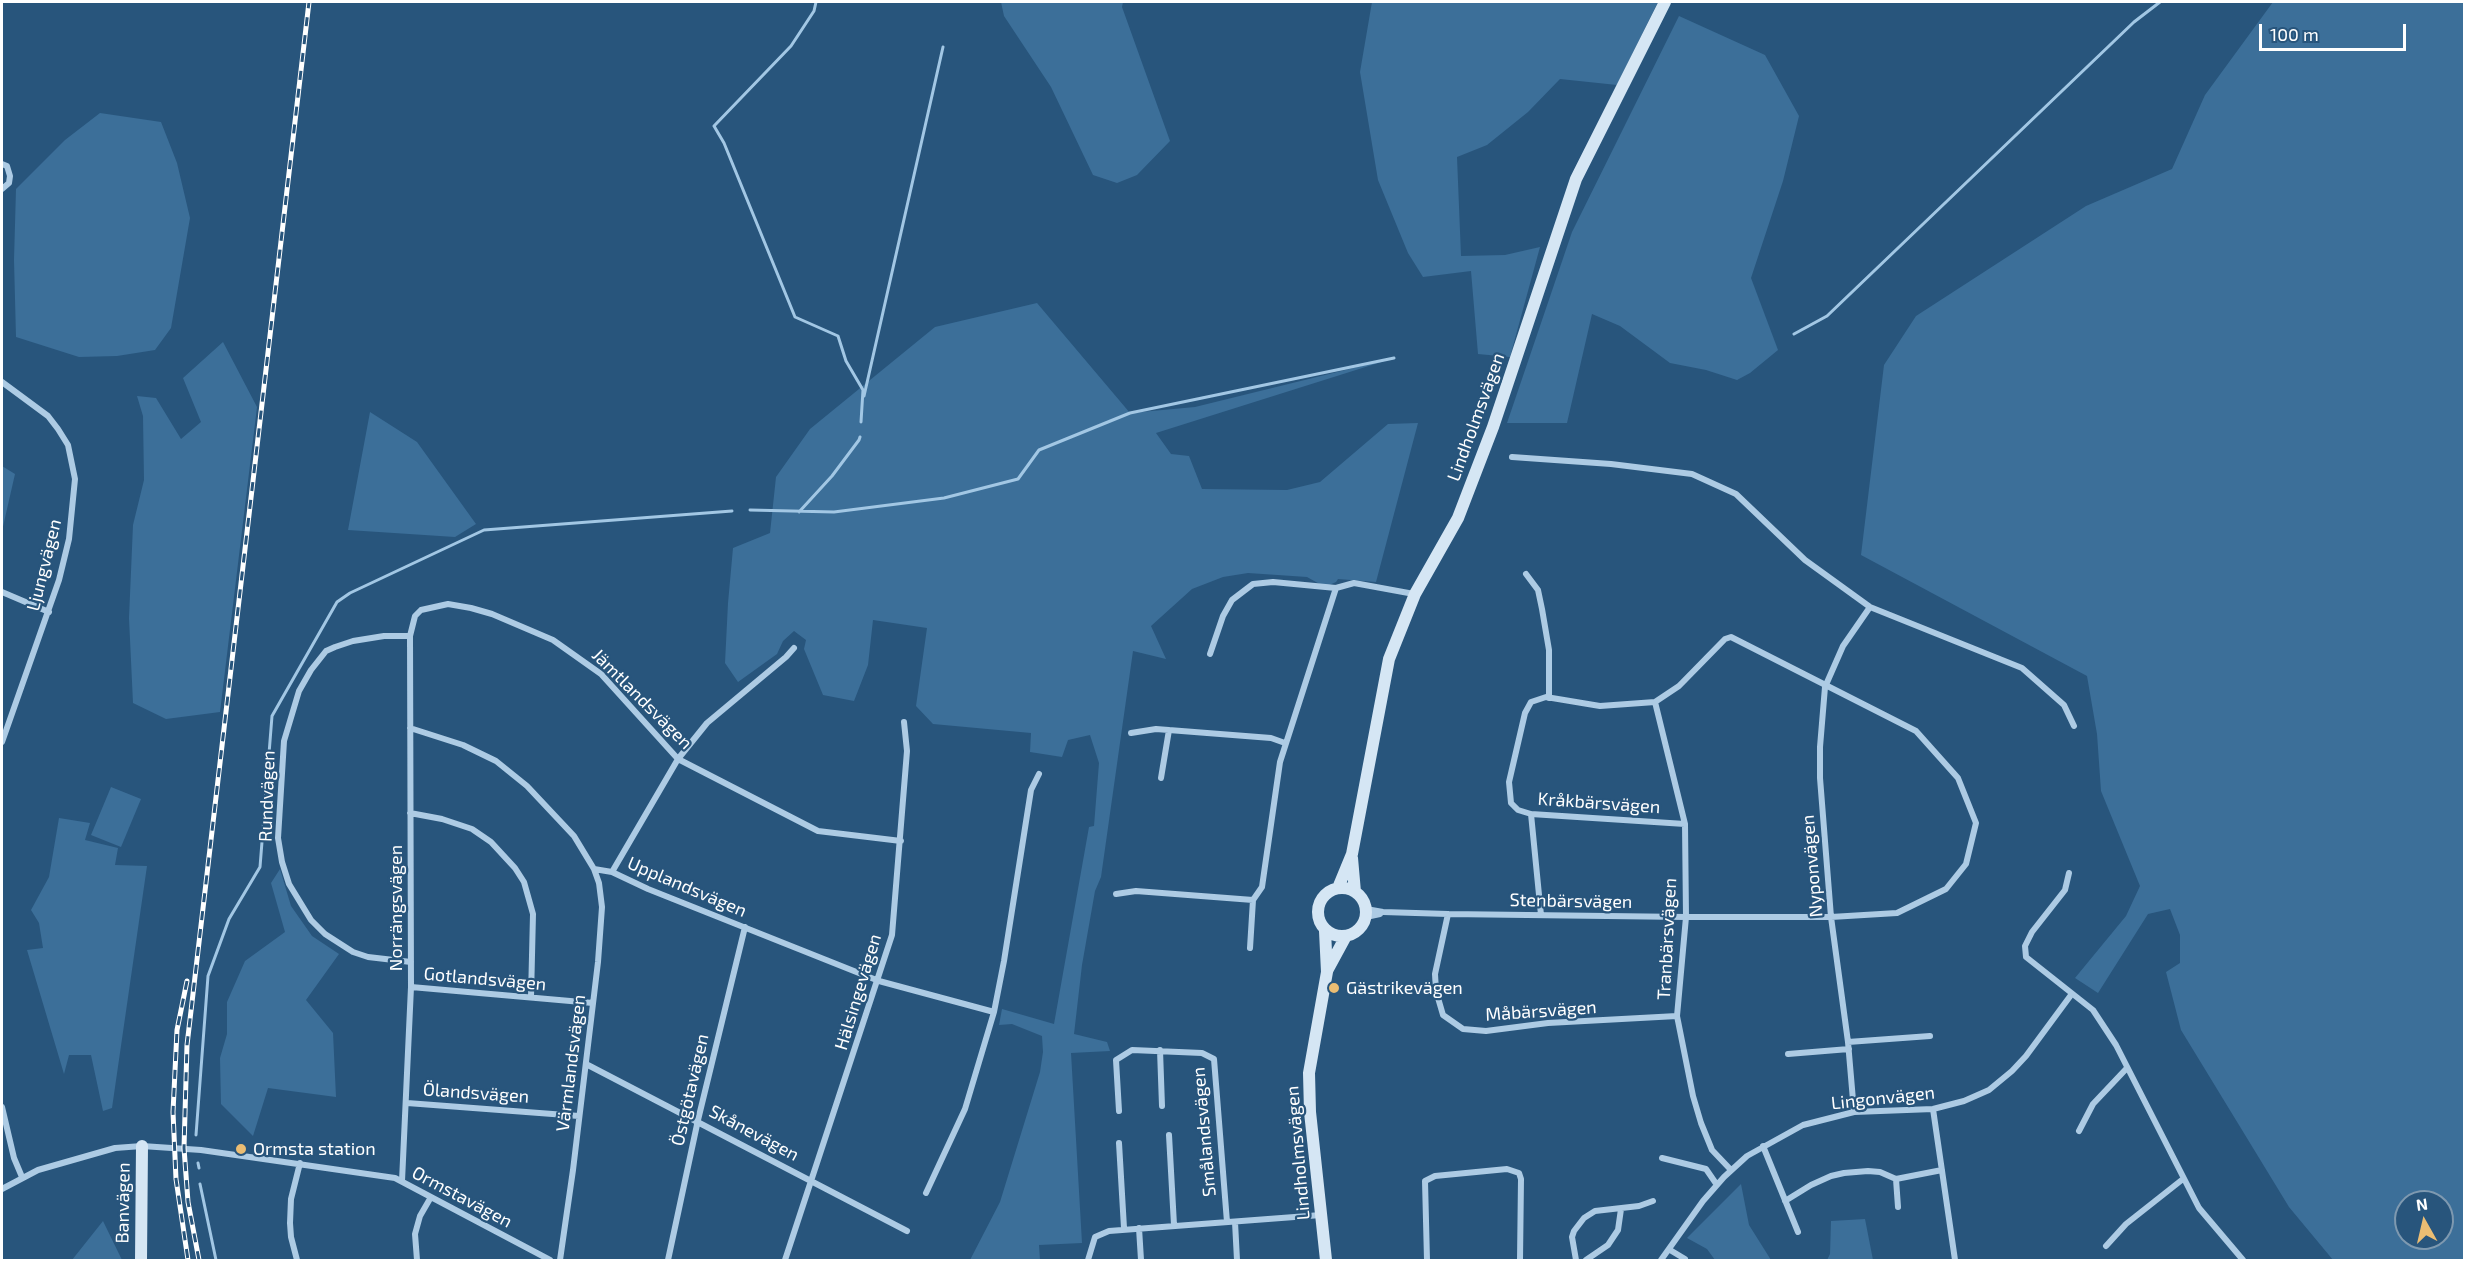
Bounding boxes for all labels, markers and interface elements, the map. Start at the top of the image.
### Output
scale bar [2262,12,2409,50]
text: 100 m [2270,23,2319,45]
street label: Lindholmsvägen [1443,350,1509,484]
street label: Ljungvägen [22,517,66,613]
street label: Jämtlandsvägen [587,644,697,754]
street label: Rundvägen [255,750,279,842]
street label: Kråkbärsvägen [1537,788,1661,818]
street label: Nyponvägen [1797,814,1827,918]
street label: Norrängsvägen [385,845,407,971]
street label: Upplandsvägen [624,852,750,922]
street label: Tranbärsvägen [1653,877,1681,1001]
street label: Stenbärsvägen [1509,889,1633,913]
street label: Hälsingevägen [830,931,886,1053]
street label: Gotlandsvägen [423,963,547,995]
place label: Gästrikevägen [1346,977,1463,999]
marker: Gästrikevägen [1327,981,1341,995]
street label: Värmlandsvägen [552,993,590,1133]
street label: Måbärsvägen [1485,996,1597,1026]
street label: Östgötavägen [667,1032,713,1148]
street label: Smålandsvägen [1188,1066,1220,1198]
street label: Ölandsvägen [422,1079,530,1107]
street label: Lingonvägen [1830,1082,1936,1114]
street label: Lindholmsvägen [1281,1085,1315,1221]
street label: Skånevägen [705,1100,803,1166]
place label: Ormsta station [253,1138,376,1160]
marker: Ormsta station [234,1142,248,1156]
street label: Banvägen [111,1162,135,1244]
street label: Ormstavägen [408,1162,516,1232]
north arrow [2394,1190,2454,1250]
text: N [2415,1193,2429,1214]

